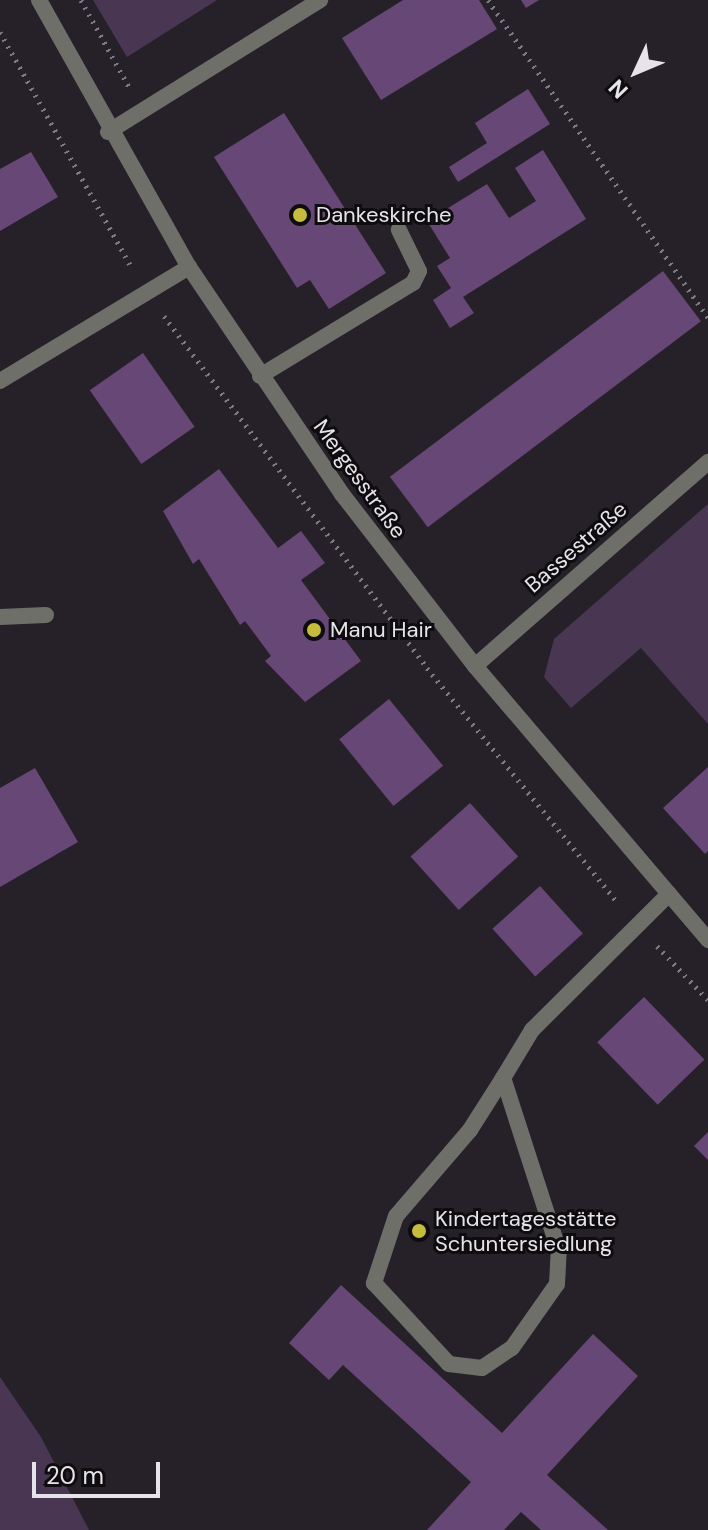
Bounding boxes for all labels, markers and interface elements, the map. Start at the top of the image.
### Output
north arrow [596,32,676,112]
text: N [602,73,634,105]
place label: Dankeskirche [316,202,451,228]
marker: Dankeskirche [291,206,309,224]
street label: Mergesstraße [308,415,412,543]
street label: Bassestraße [520,496,632,598]
place label: Manu Hair [330,617,432,643]
marker: Manu Hair [305,621,323,639]
place label: Kindertagesstätte Schuntersiedlung [435,1205,616,1256]
marker: Kindertagesstätte Schuntersiedlung [410,1222,428,1240]
scale bar [36,1446,164,1496]
text: 20 m [46,1460,104,1491]

